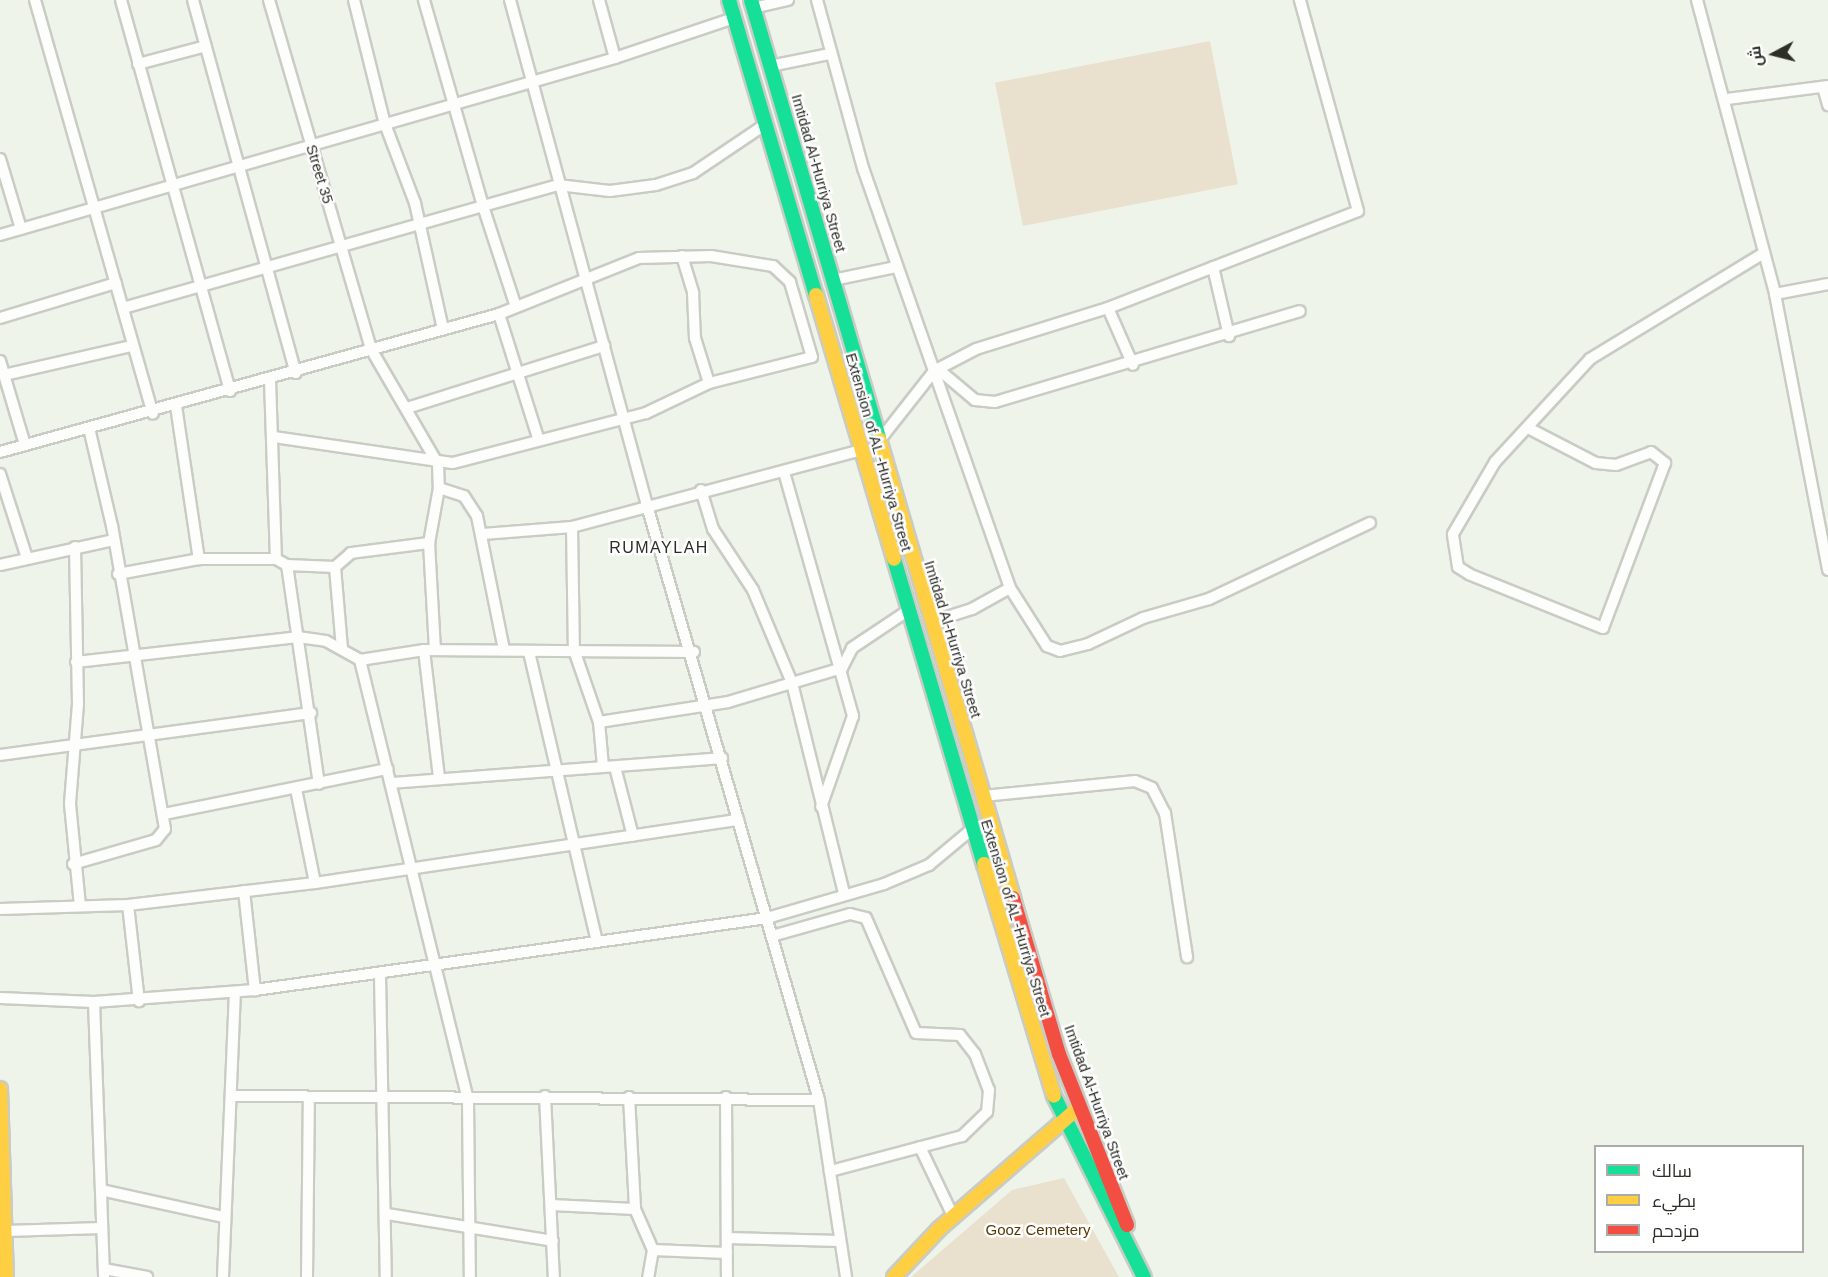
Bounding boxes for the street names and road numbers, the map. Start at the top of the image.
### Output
street label: Imtidad Al-Hurriya Street [788,92,850,254]
street label: Street 35 [302,142,338,206]
street label: Extension of AL -Hurriya Street [842,350,916,554]
street label: Imtidad Al-Hurriya Street [920,558,986,720]
street label: Extension of AL -Hurriya Street [977,817,1055,1019]
street label: Imtidad Al-Hurriya Street [1060,1022,1134,1182]

